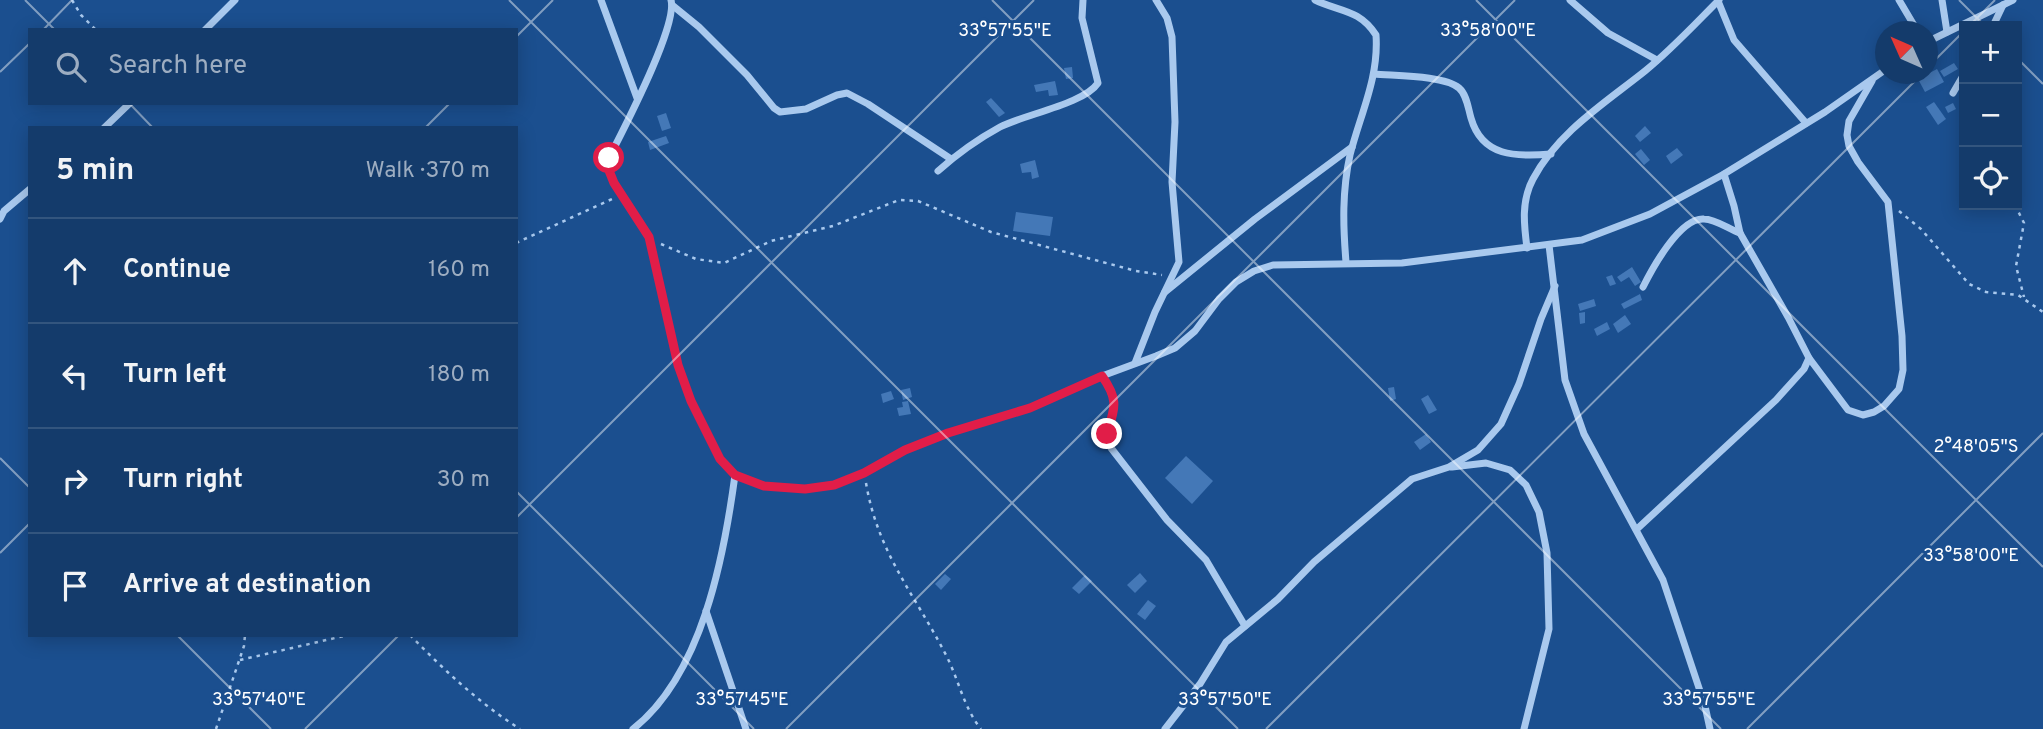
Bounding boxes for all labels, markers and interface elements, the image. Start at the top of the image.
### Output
text: 33°57'55"E [958,20,1052,43]
text: 33°58'00"E [1440,20,1536,43]
north arrow [1875,21,1938,84]
map controls [1959,21,2022,210]
button: + [1959,21,2022,84]
search box [28,28,518,105]
icon: search [52,48,90,86]
text: Search here [108,50,247,83]
button: − [1959,84,2022,147]
route start [593,142,624,173]
button: locate [1959,147,2022,210]
text: 5 min [56,153,134,190]
text: Walk · 370 m [366,157,490,186]
icon: ahead [56,252,94,290]
text: Continue [123,254,231,287]
text: 160 m [428,256,490,285]
icon: left [56,357,94,395]
text: Turn left [123,359,227,392]
text: 180 m [428,361,490,390]
route end [1091,418,1122,449]
text: 2°48'05"S [1933,436,2019,459]
icon: right [56,462,94,500]
text: Turn right [123,464,243,497]
text: 30 m [437,466,490,495]
text: 33°58'00"E [1923,545,2019,568]
icon: arrive [56,567,94,605]
text: Arrive at destination [123,569,371,602]
text: 33°57'40"E [212,689,306,712]
text: 33°57'45"E [695,689,789,712]
text: 33°57'50"E [1178,689,1272,712]
text: 33°57'55"E [1662,689,1756,712]

